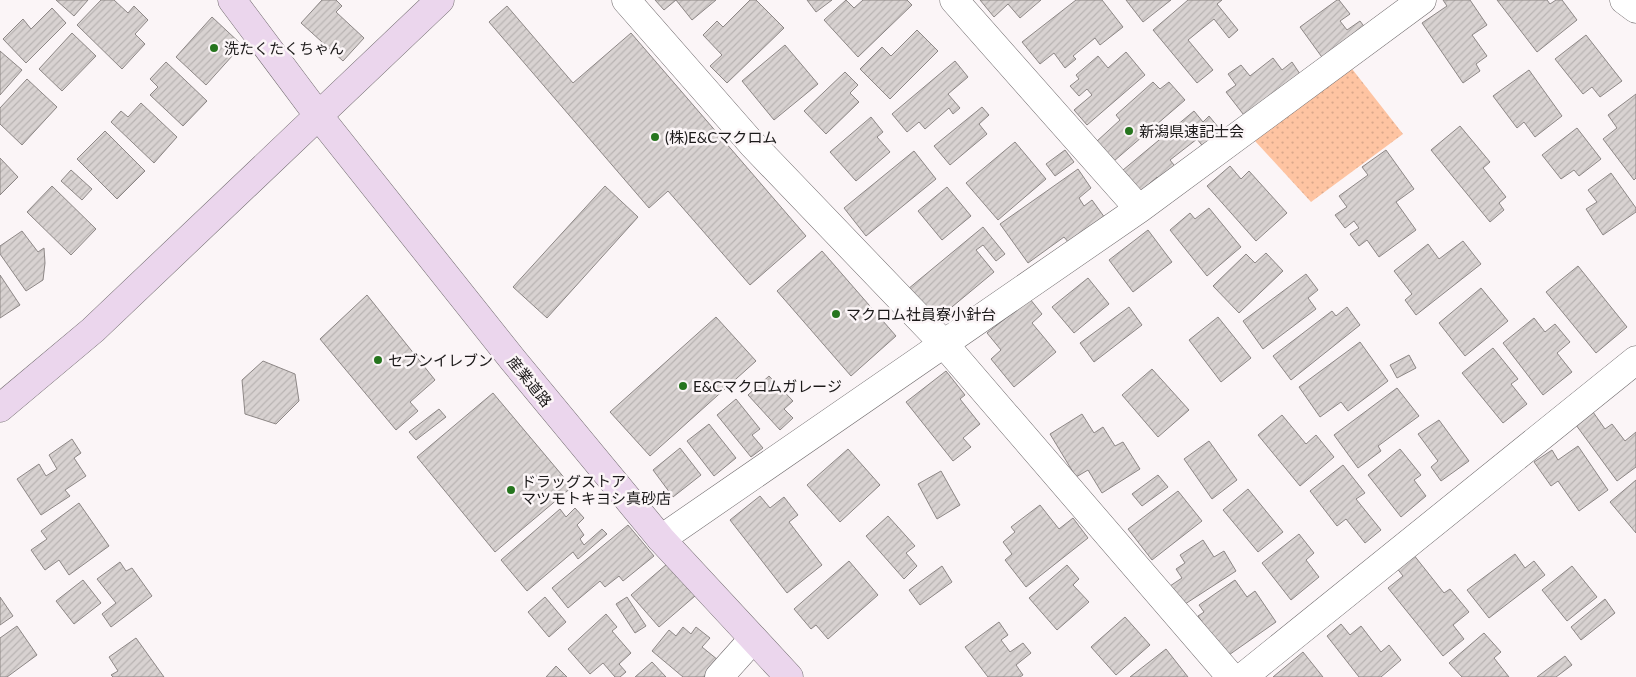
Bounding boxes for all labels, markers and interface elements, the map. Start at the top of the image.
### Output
place label: 洗たくたくちゃん [224,39,344,57]
marker: 洗たくたくちゃん [208,42,220,54]
place label: 新潟県速記士会 [1139,122,1244,140]
marker: 新潟県速記士会 [1123,125,1135,137]
place label: (株)E&Cマクロム [665,128,777,146]
marker: (株)E&Cマクロム [649,131,661,143]
place label: マクロム社員寮小針台 [846,305,996,323]
marker: マクロム社員寮小針台 [830,308,842,320]
place label: セブンイレブン [388,351,493,369]
street label: 産業道路 [504,352,556,410]
marker: セブンイレブン [372,354,384,366]
place label: E&Cマクロムガレージ [693,377,842,395]
marker: E&Cマクロムガレージ [677,380,689,392]
place label: ドラッグストア マツモトキヨシ真砂店 [521,472,671,507]
marker: ドラッグストア マツモトキヨシ真砂店 [505,484,517,496]

